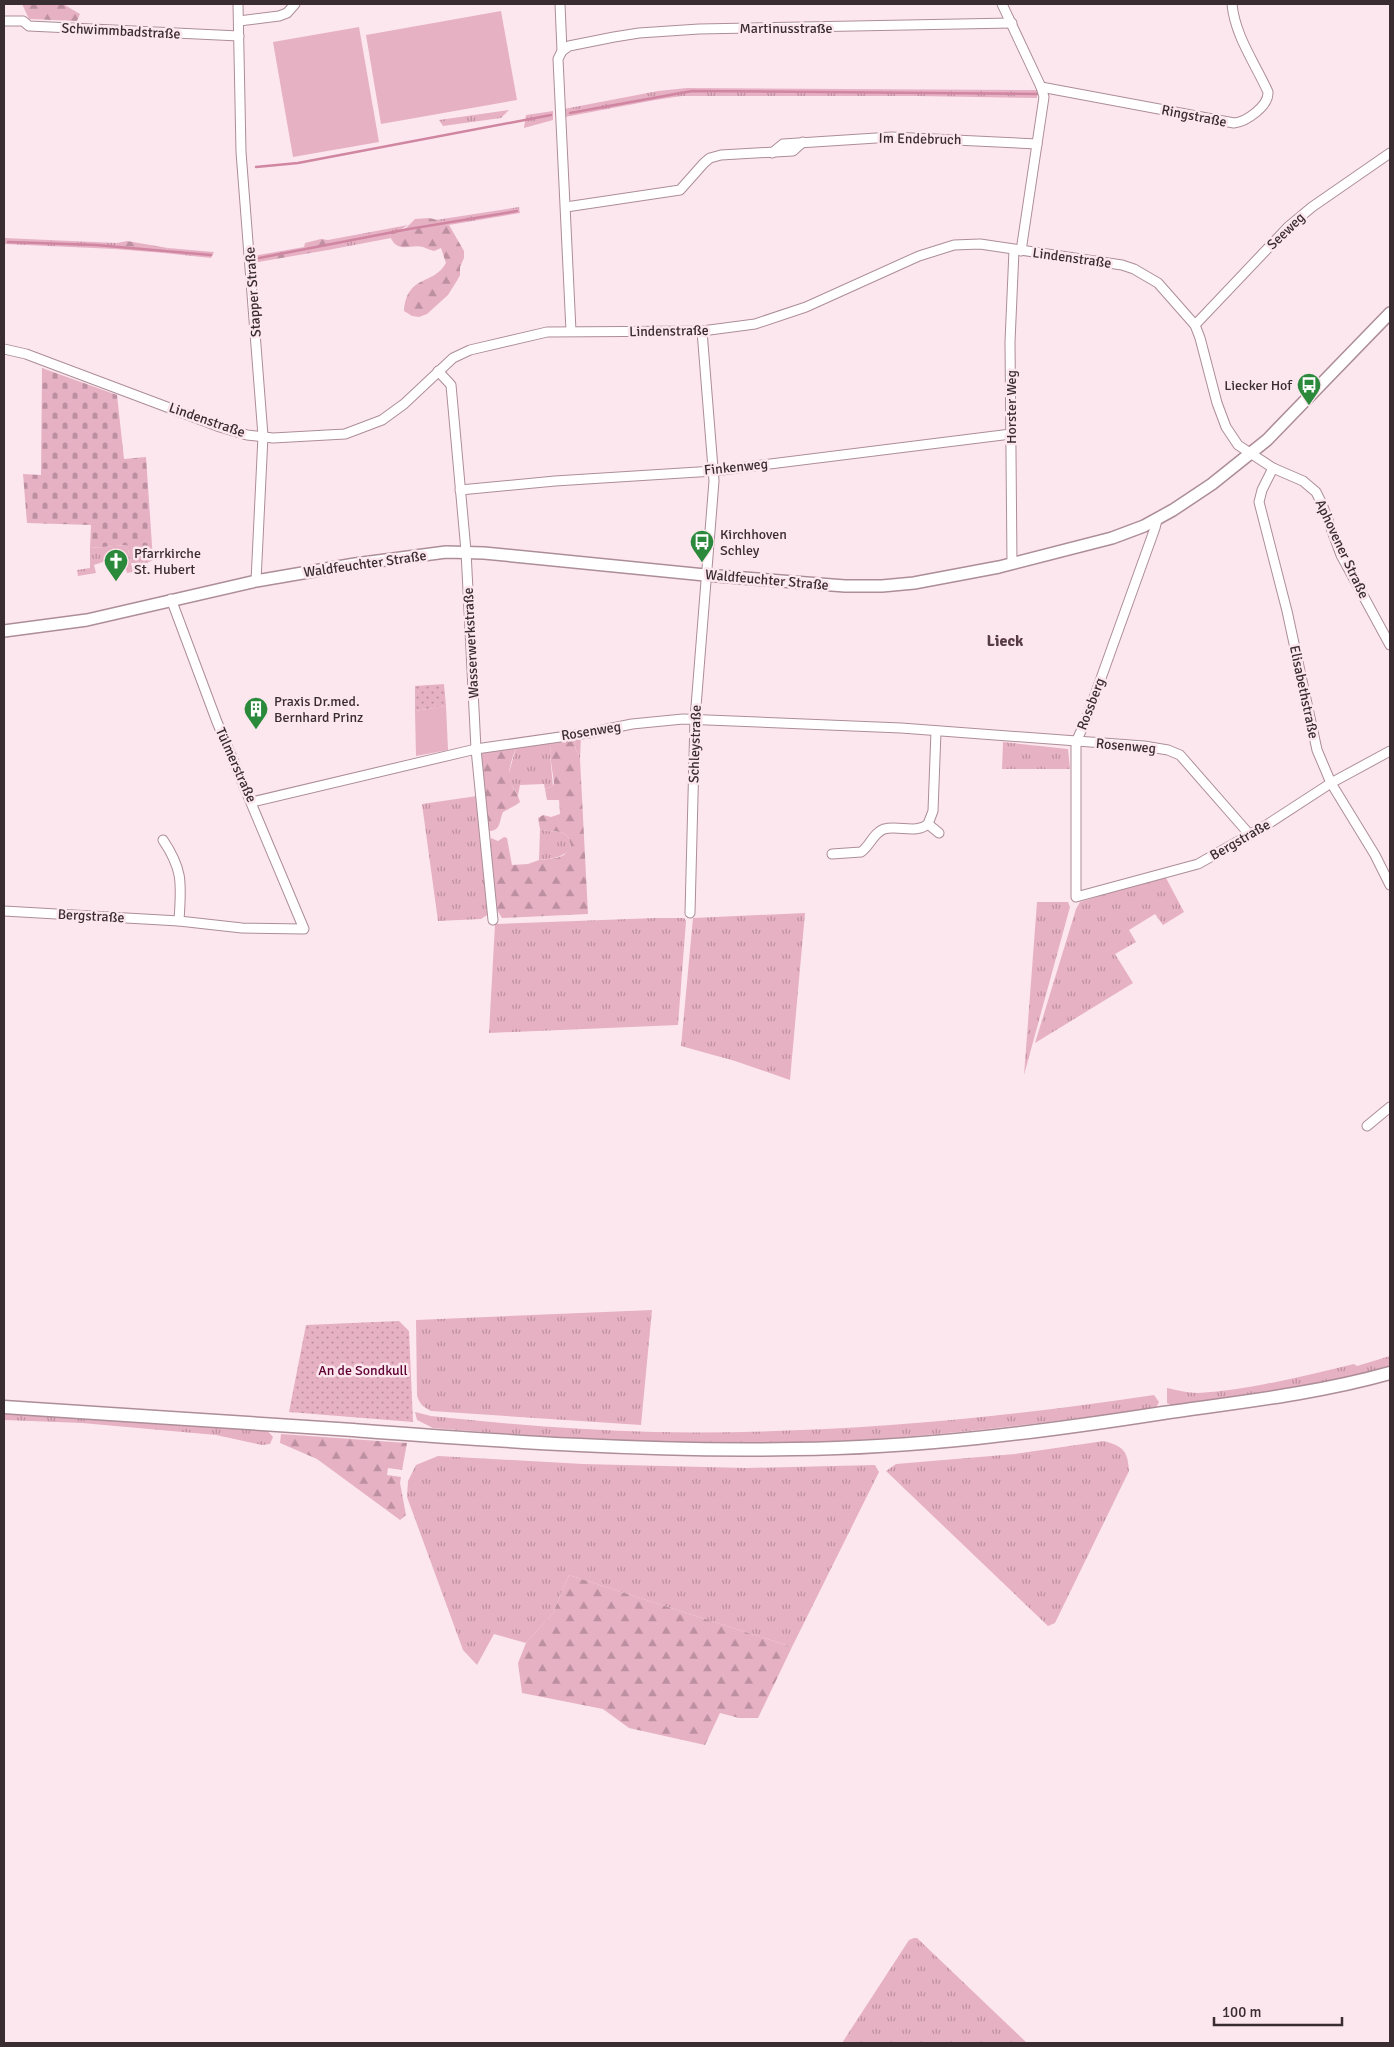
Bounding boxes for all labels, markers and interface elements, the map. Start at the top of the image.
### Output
street label: Schwimmbadstraße [61,19,181,43]
street label: Martinusstraße [739,20,833,37]
street label: Ringstraße [1160,101,1228,131]
street label: Im Endebruch [878,130,962,148]
street label: Seeweg [1264,209,1308,253]
street label: Lindenstraße [1031,244,1113,272]
street label: Stapper Straße [241,246,265,338]
street label: Lindenstraße [629,322,709,340]
street label: Horster Weg [1003,370,1020,444]
bus stop icon: Liecker Hof [1296,372,1322,406]
place label: Liecker Hof [1224,377,1293,394]
street label: Lindenstraße [167,399,247,441]
street label: Finkenweg [703,455,769,479]
street label: Aphovener Straße [1312,497,1372,601]
place label: Kirchhoven Schley [720,526,787,559]
bus stop icon: Kirchhoven Schley [689,529,715,563]
place label: Pfarrkirche St. Hubert [134,545,201,578]
street label: Waldfeuchter Straße [302,547,428,581]
church icon: Pfarrkirche St. Hubert [103,548,129,582]
street label: Waldfeuchter Straße [705,566,829,594]
street label: Wasserwerkstraße [460,587,482,699]
district label: Lieck [987,631,1024,651]
street label: Elisabethstraße [1286,644,1322,740]
street label: Rossberg [1073,675,1109,733]
place label: Praxis Dr.med. Bernhard Prinz [274,693,363,726]
building icon: Praxis Dr.med. Bernhard Prinz [243,696,269,730]
street label: Schleystraße [685,705,705,783]
street label: Rosenweg [560,718,622,744]
street label: Tülmerstraße [212,725,260,805]
street label: Rosenweg [1095,735,1157,757]
street label: Bergstraße [1207,816,1273,864]
street label: Bergstraße [57,906,125,926]
park label: An de Sondkull [318,1362,408,1379]
scale bar [1214,1994,1342,2026]
text: 100 m [1222,2003,1262,2021]

